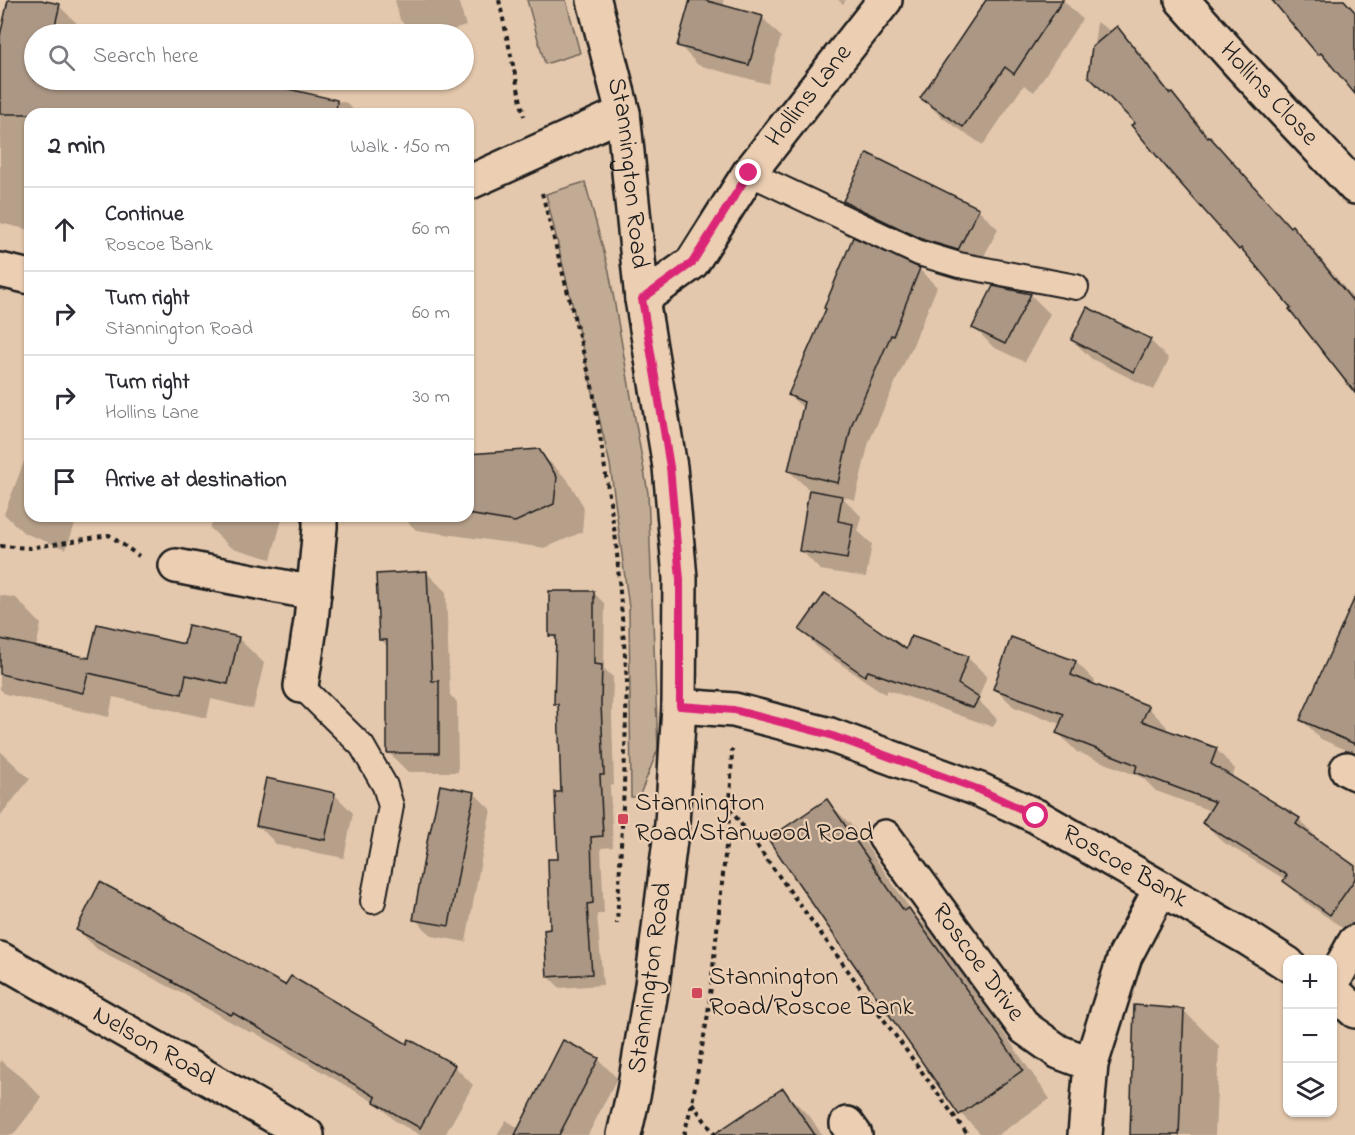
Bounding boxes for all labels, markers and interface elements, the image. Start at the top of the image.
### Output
search box [24,24,474,90]
street label: Hollins Close [1210,34,1327,156]
street label: Hollins Lane [757,36,862,156]
icon: search [45,41,78,74]
text: Search here [93,41,198,73]
street label: Stannington Road [596,73,658,271]
text: 2 min [48,128,105,166]
text: Walk · 150 m [350,133,450,162]
route end [735,159,761,185]
text: Continue [105,199,184,231]
icon: ahead [48,213,81,246]
text: 60 m [412,215,450,244]
text: Roscoe Bank [105,231,213,260]
text: Turn right [105,283,190,315]
icon: right [48,297,81,330]
text: 60 m [412,299,450,328]
text: Stannington Road [105,315,253,344]
text: Turn right [105,367,190,399]
icon: right [48,381,81,414]
text: 30 m [413,383,450,412]
text: Hollins Lane [105,399,199,428]
icon: arrive [48,465,81,498]
text: Arrive at destination [105,465,287,497]
place label: Stannington Road/Stanwood Road [635,785,874,853]
route start [1022,802,1048,828]
marker: Stannington Road/Stanwood Road [616,812,630,826]
street label: Roscoe Bank [1054,816,1195,919]
street label: Stannington Road [619,880,683,1076]
street label: Roscoe Drive [921,896,1034,1030]
map controls [1283,955,1337,1117]
button: + [1283,955,1337,1009]
place label: Stannington Road/Roscoe Bank [709,959,914,1027]
marker: Stannington Road/Roscoe Bank [690,986,704,1000]
street label: Nelson Road [85,997,222,1098]
button: − [1283,1009,1337,1063]
button: layers [1283,1063,1337,1117]

